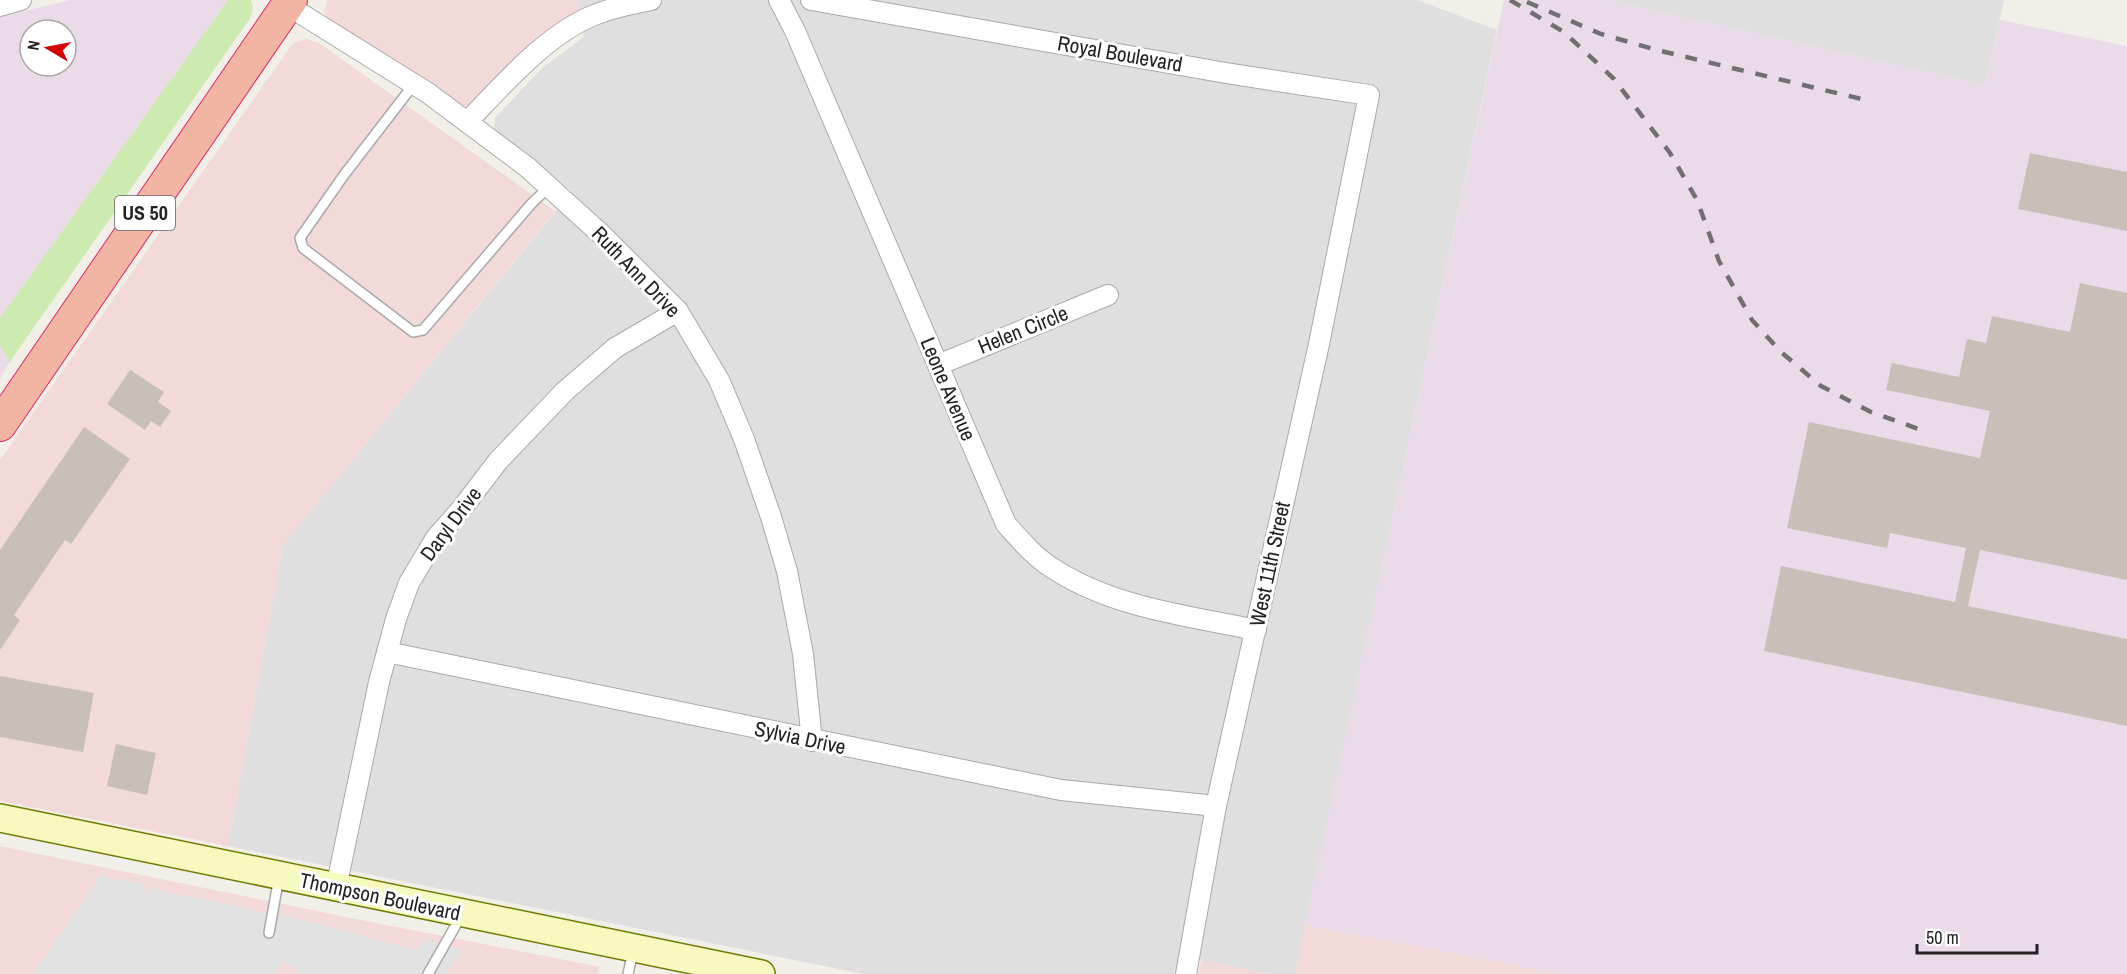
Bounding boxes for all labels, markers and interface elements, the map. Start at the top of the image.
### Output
north arrow [18,18,78,78]
street label: Royal Boulevard [1055,28,1185,79]
text: N [22,39,45,52]
road number: US 50 [115,196,175,230]
street label: Ruth Ann Drive [585,220,687,324]
street label: Helen Circle [973,298,1072,361]
street label: Leone Avenue [914,333,983,445]
street label: Daryl Drive [413,481,488,567]
street label: West 11th Street [1242,499,1297,629]
street label: Sylvia Drive [752,714,849,761]
street label: Thompson Boulevard [297,865,463,928]
scale bar [1917,917,2037,955]
text: 50 m [1926,925,1959,950]

